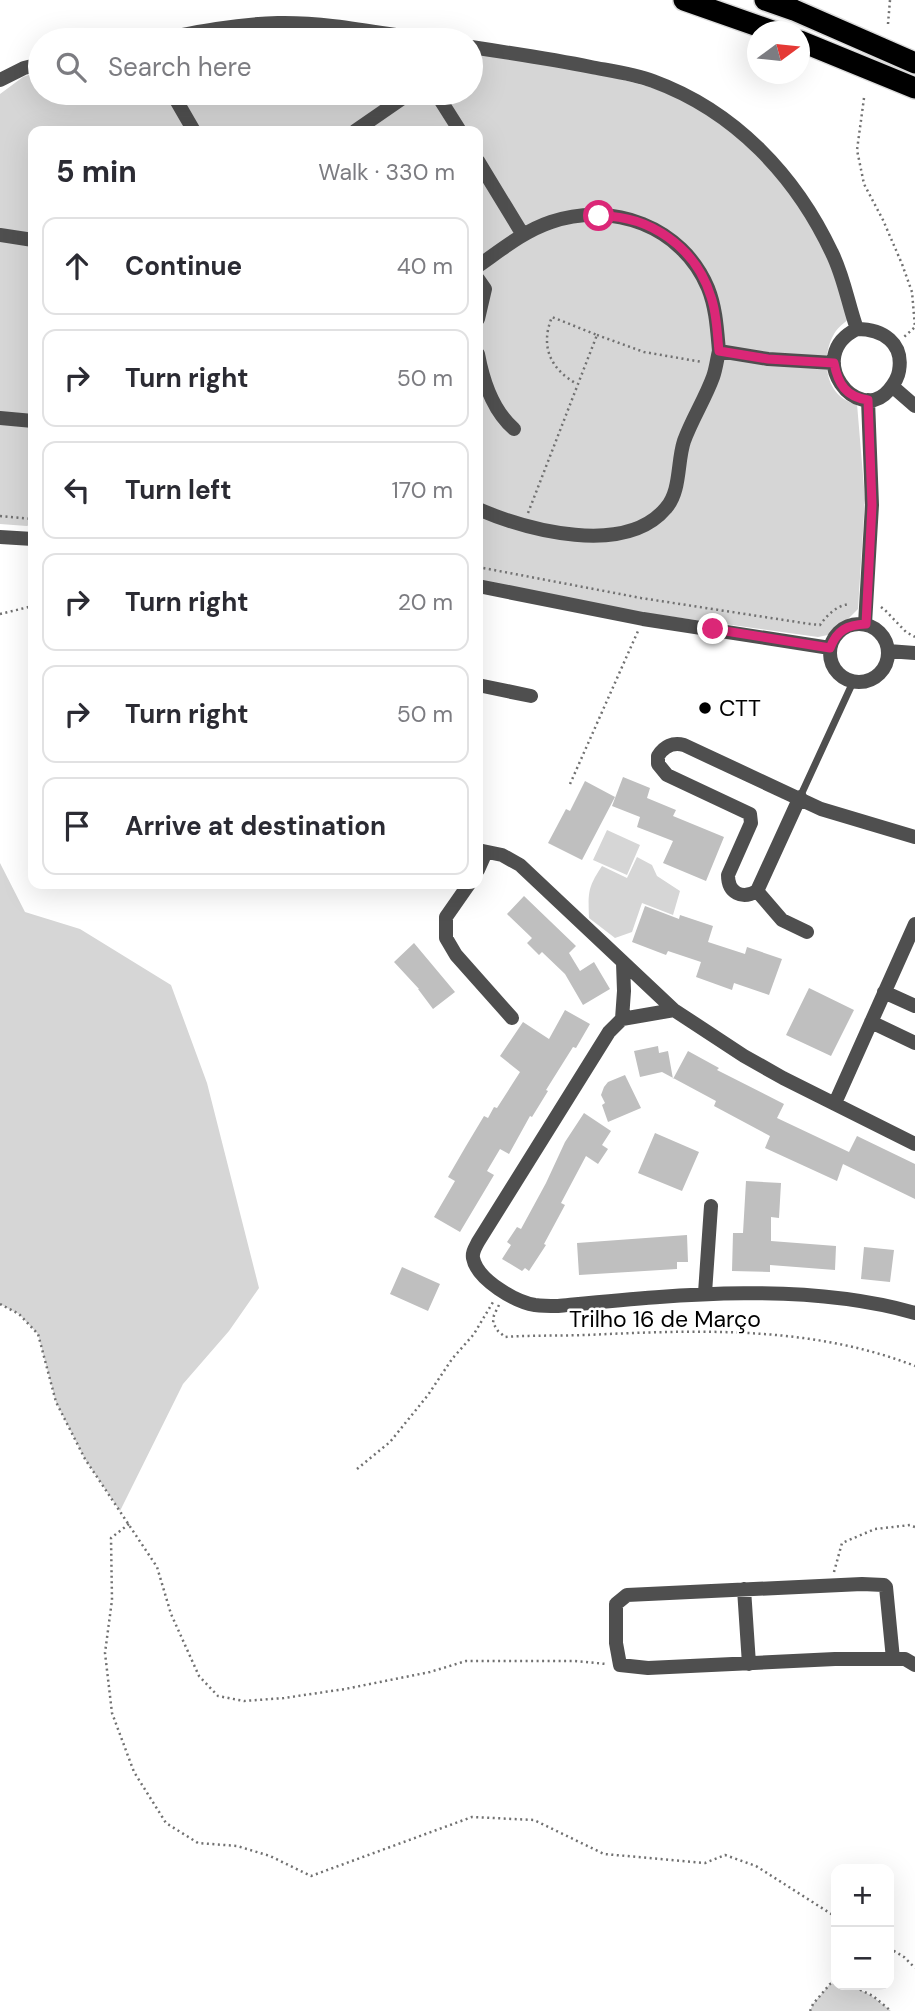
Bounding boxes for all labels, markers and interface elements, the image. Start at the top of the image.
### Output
north arrow [747,21,810,84]
search box [28,28,483,105]
icon: search [52,48,90,86]
text: Search here [108,50,251,84]
text: 5 min [56,152,137,191]
text: Walk · 330 m [318,157,455,187]
route start [583,200,614,231]
icon: ahead [58,247,96,285]
text: Continue [125,249,242,283]
text: 40 m [397,251,453,281]
icon: right [58,359,96,397]
text: Turn right [125,361,249,395]
text: 50 m [397,363,453,393]
icon: left [58,471,96,509]
text: Turn left [125,473,232,507]
text: 170 m [392,475,453,505]
icon: right [58,583,96,621]
text: Turn right [125,585,249,619]
text: 20 m [398,587,453,617]
route end [697,613,728,644]
place label: CTT [719,693,761,723]
icon: right [58,695,96,733]
text: Turn right [125,697,249,731]
text: 50 m [397,699,453,729]
marker: CTT [697,700,713,716]
icon: arrive [58,807,96,845]
text: Arrive at destination [125,809,386,843]
street label: Trilho 16 de Março [569,1304,761,1334]
map controls [831,1864,894,1990]
button: + [831,1864,894,1927]
button: − [831,1927,894,1990]

